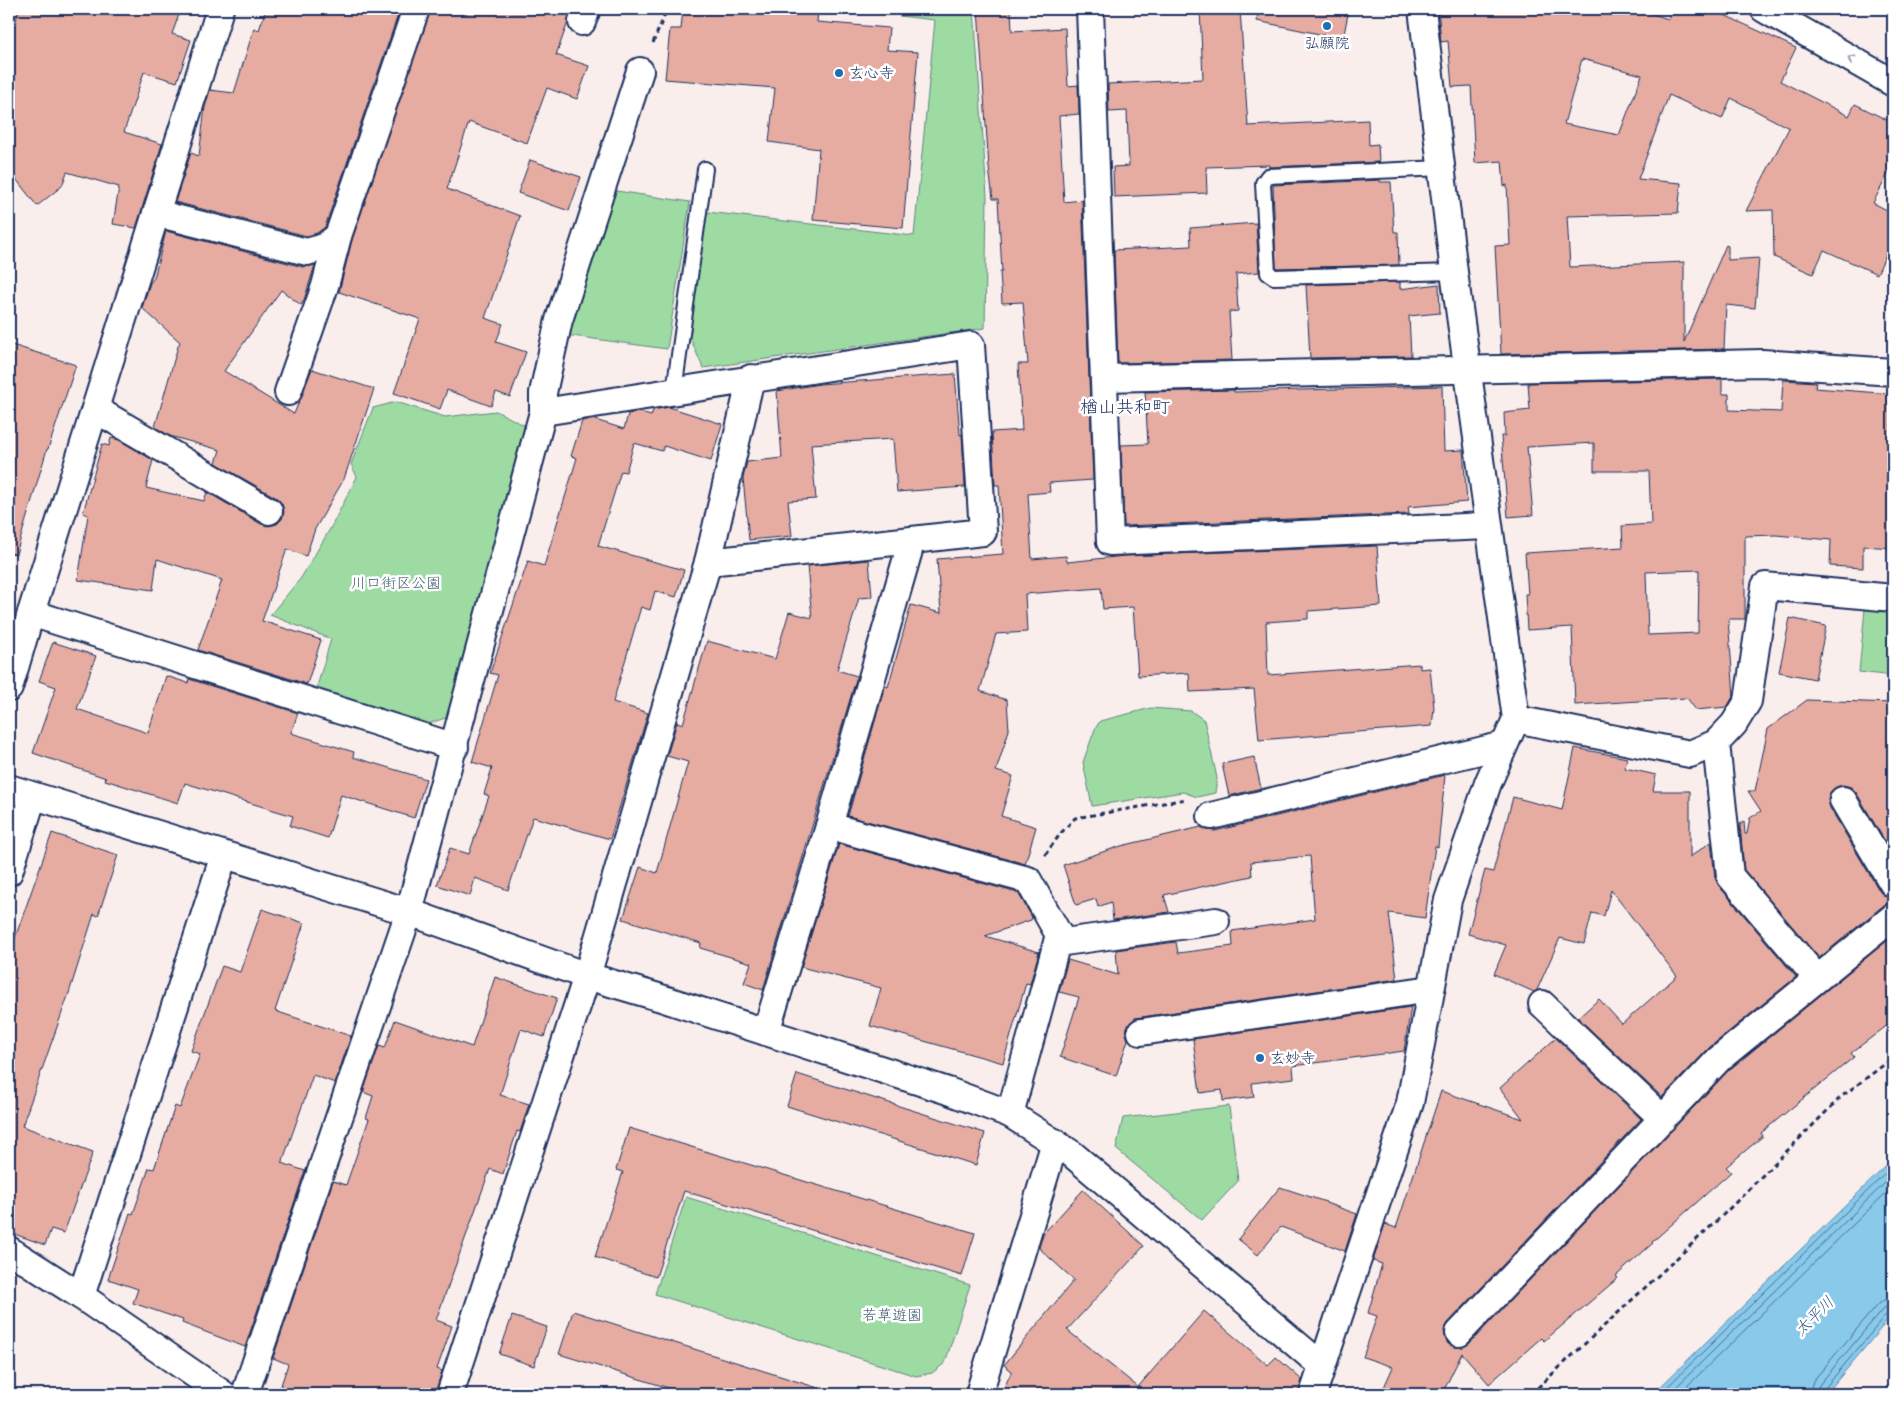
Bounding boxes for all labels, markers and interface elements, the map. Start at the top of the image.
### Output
marker: 弘願院 [1321,20,1333,32]
place label: 弘願院 [1304,33,1350,53]
one-way arrow [1847,55,1856,65]
place label: 玄心寺 [849,63,894,83]
marker: 玄心寺 [833,67,845,79]
district label: 楢山共和町 [1080,395,1170,419]
park label: 川口街区公園 [351,573,441,593]
place label: 玄妙寺 [1270,1048,1315,1068]
marker: 玄妙寺 [1254,1052,1266,1064]
water label: 太平川 [1790,1292,1838,1340]
park label: 若草遊園 [862,1305,922,1325]

